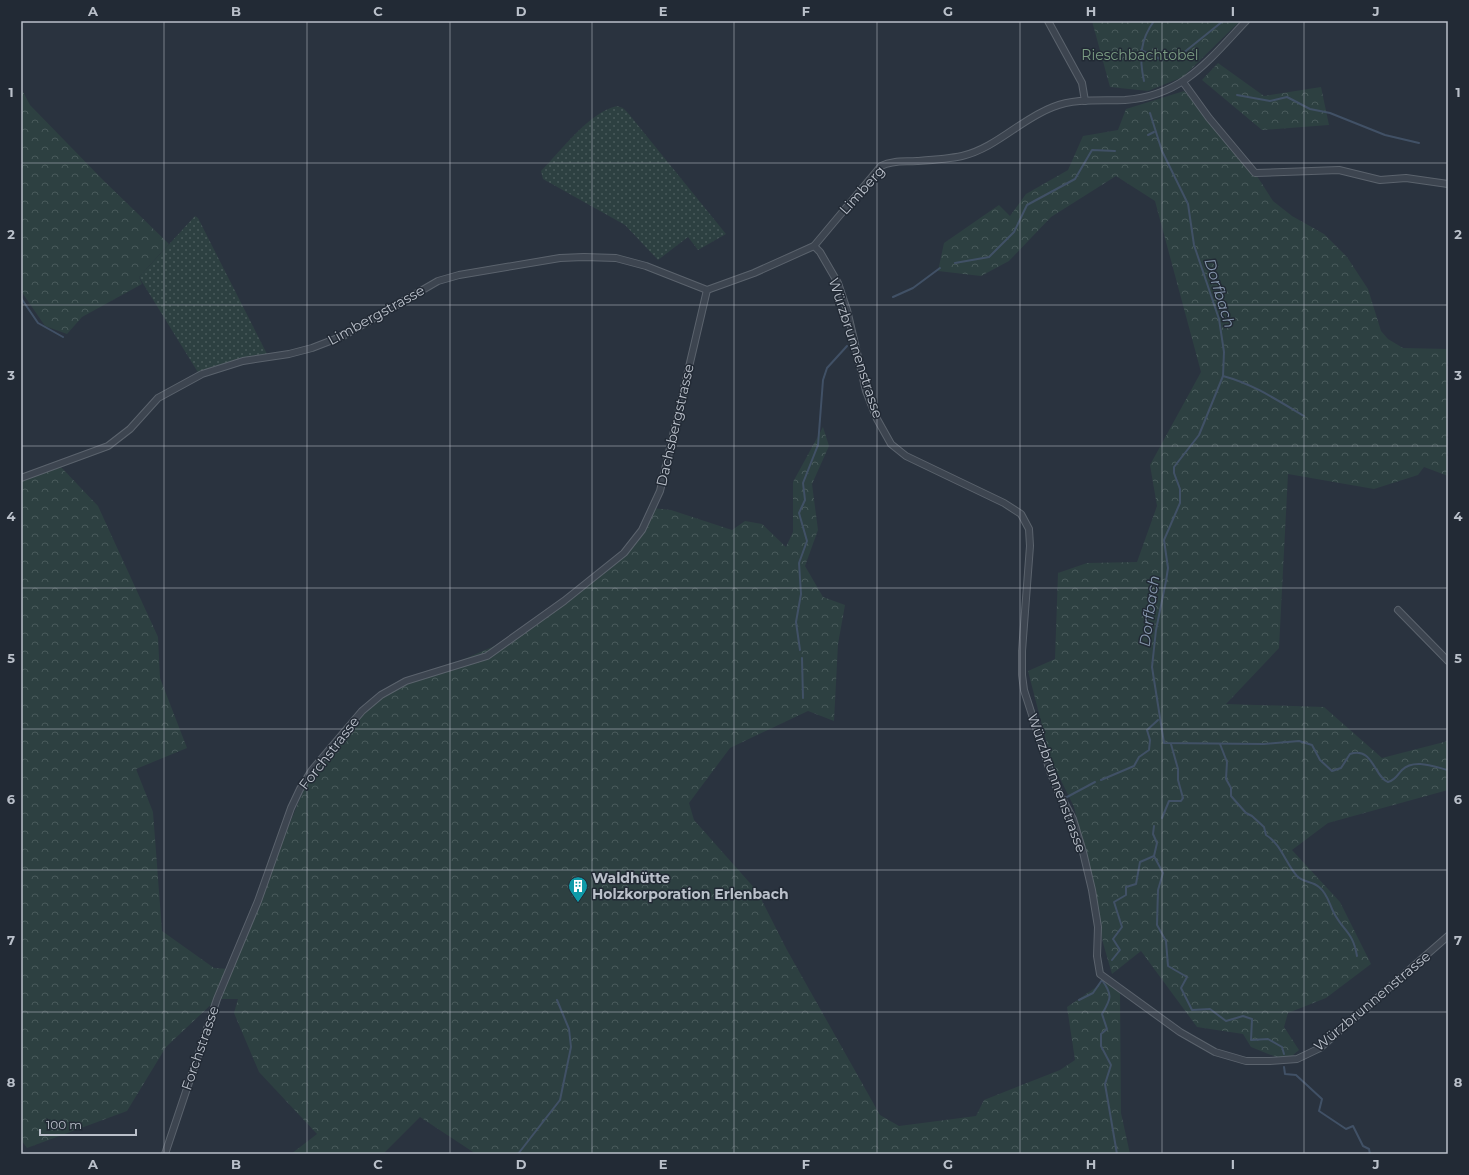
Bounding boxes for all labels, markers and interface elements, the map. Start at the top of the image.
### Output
text: A [87,3,99,19]
text: B [231,3,241,19]
text: C [373,3,383,19]
text: D [516,3,527,19]
text: E [659,3,668,19]
text: F [802,3,810,19]
text: G [943,3,953,19]
text: H [1086,3,1096,19]
text: I [1231,3,1235,19]
text: J [1371,3,1380,19]
park label: Rieschbachtobel [1081,46,1199,64]
text: 1 [8,84,14,100]
text: 1 [1455,84,1461,100]
street label: Limberg [835,162,889,218]
text: 2 [7,226,15,242]
text: 2 [1454,226,1462,242]
water label: Dorfbach [1200,256,1240,330]
street label: Würzbrunnenstrasse [825,276,887,420]
street label: Limbergstrasse [325,281,427,349]
street label: Dachsbergstrasse [652,362,698,488]
text: 3 [6,367,15,383]
text: 3 [1453,367,1462,383]
text: 4 [7,508,16,524]
text: 4 [1454,508,1463,524]
water label: Dorfbach [1135,574,1163,648]
text: 5 [7,650,15,666]
text: 5 [1454,650,1462,666]
street label: Würzbrunnenstrasse [1023,711,1091,855]
street label: Forchstrasse [295,713,363,793]
text: 6 [7,791,16,807]
text: 6 [1454,791,1463,807]
place label: Waldhütte Holzkorporation Erlenbach [592,869,789,903]
building icon: Waldhütte Holzkorporation Erlenbach [567,875,589,903]
text: 7 [7,932,15,948]
text: 7 [1454,932,1462,948]
street label: Würzbrunnenstrasse [1310,947,1434,1055]
street label: Forchstrasse [177,1003,223,1093]
text: 8 [7,1074,16,1090]
text: 8 [1454,1074,1463,1090]
scale bar [40,1111,136,1137]
text: 100 m [46,1117,82,1132]
text: A [87,1156,99,1172]
text: B [231,1156,241,1172]
text: C [373,1156,383,1172]
text: D [516,1156,527,1172]
text: E [659,1156,668,1172]
text: F [802,1156,810,1172]
text: G [943,1156,953,1172]
text: H [1086,1156,1096,1172]
text: I [1231,1156,1235,1172]
text: J [1371,1156,1380,1172]

